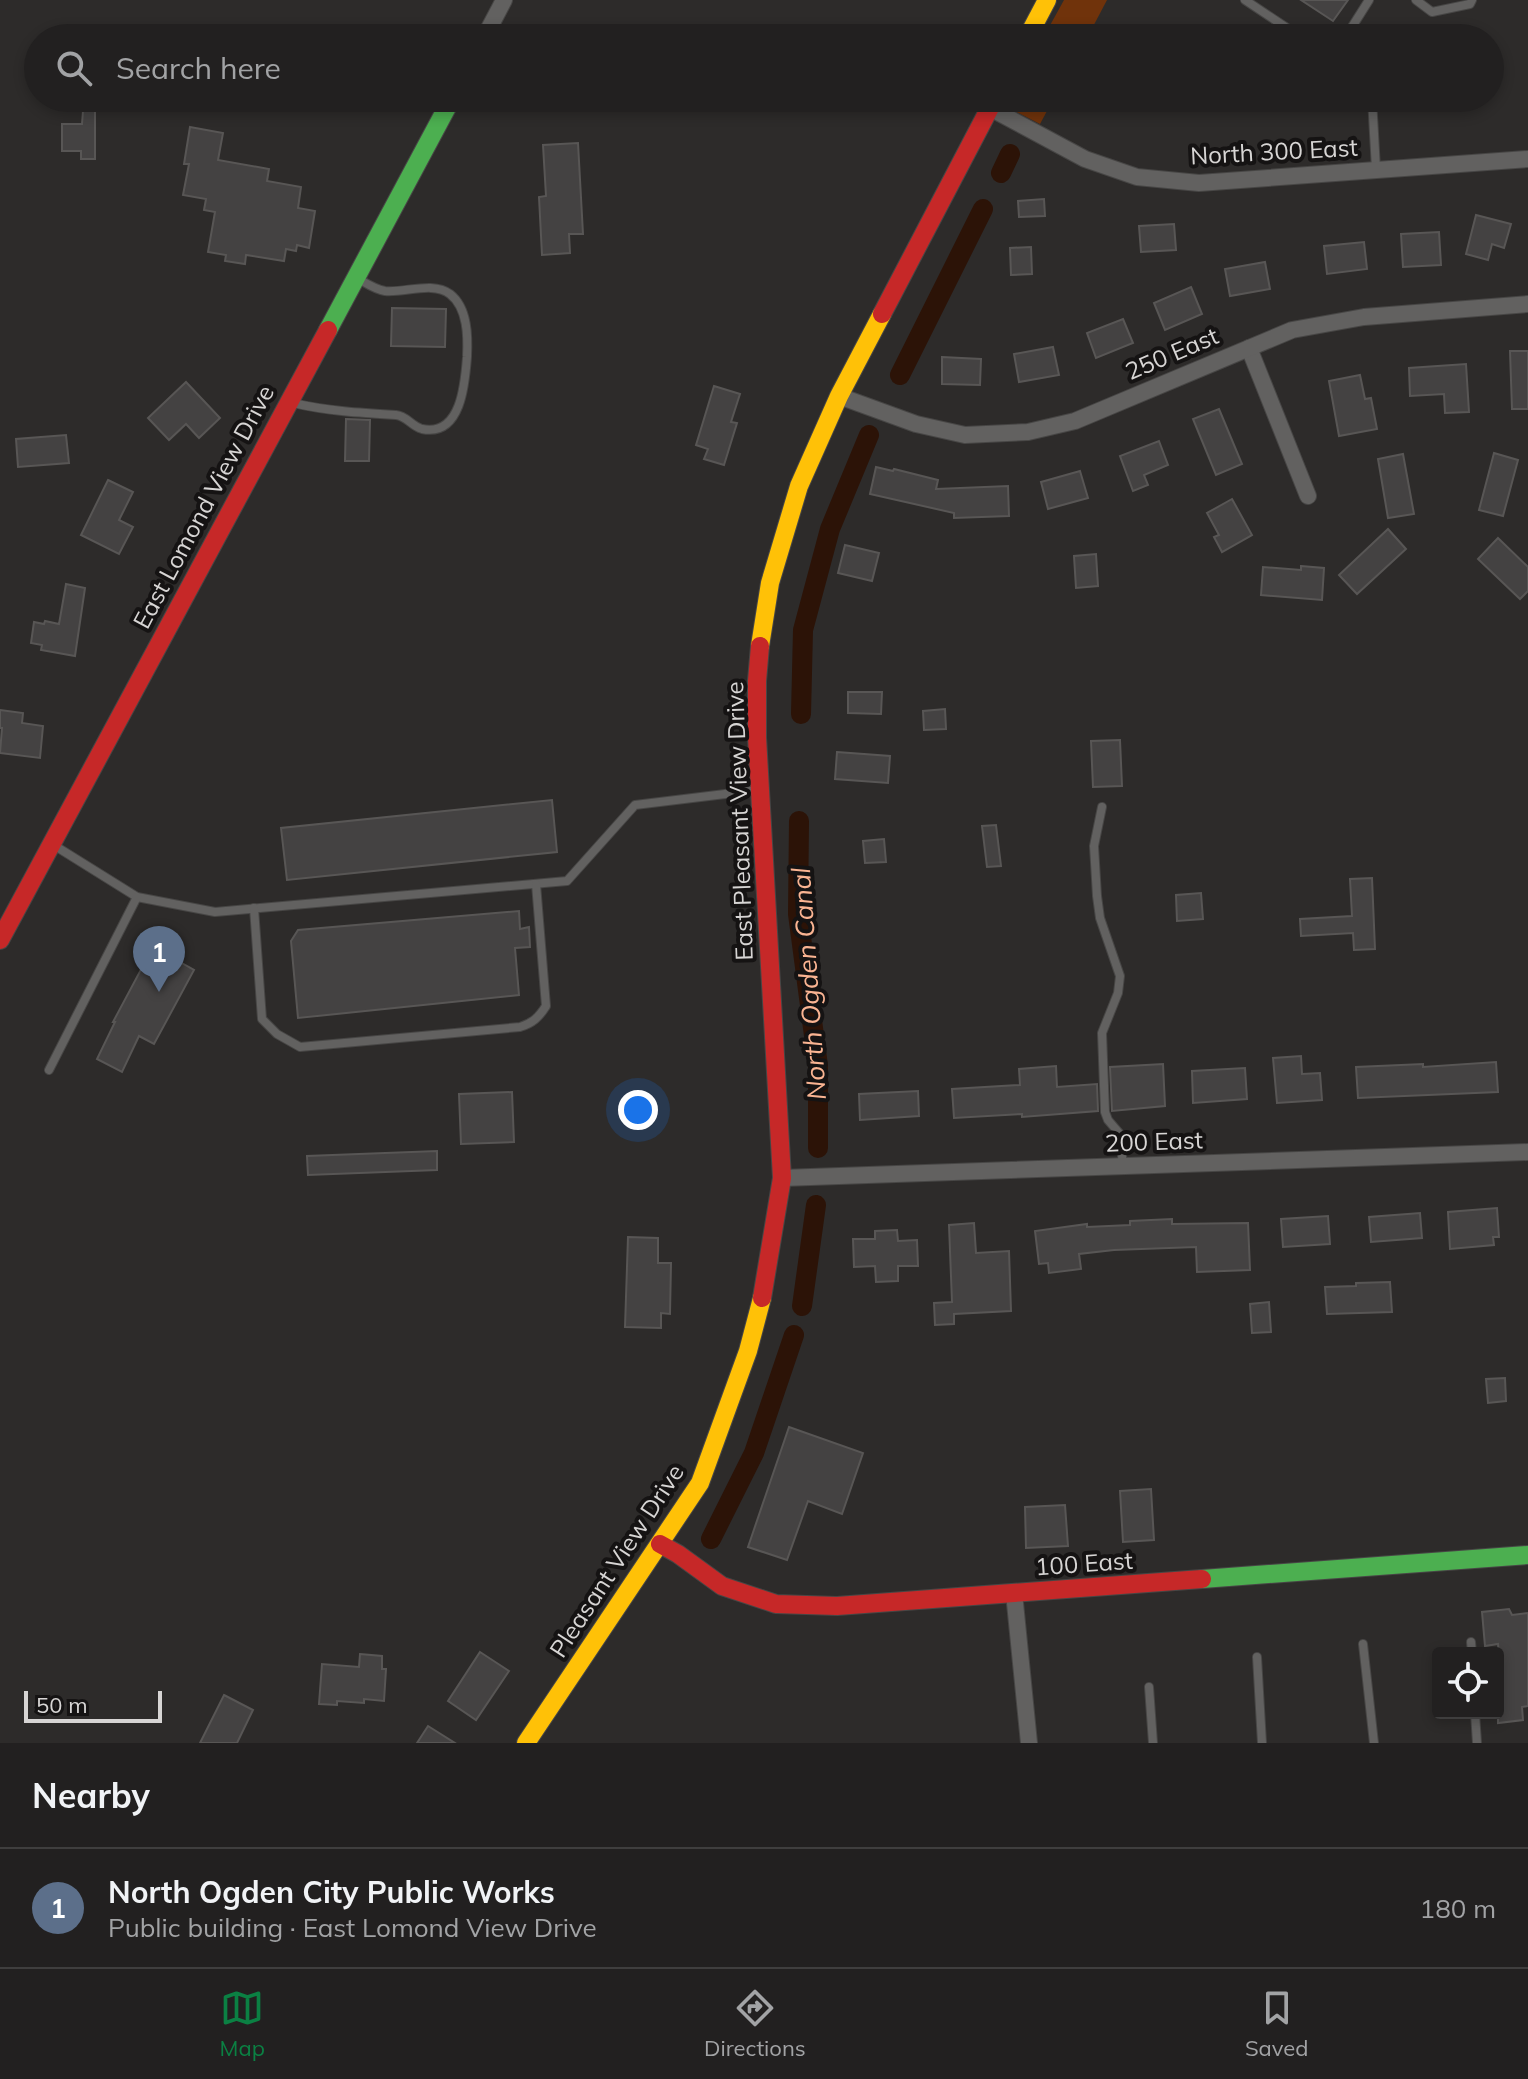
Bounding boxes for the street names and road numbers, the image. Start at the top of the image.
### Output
street label: North 300 East [1189,132,1358,170]
street label: 250 East [1121,320,1223,386]
street label: East Lomond View Drive [126,380,280,633]
street label: East Pleasant View Drive [719,681,759,961]
street label: 200 East [1104,1124,1203,1158]
street label: Pleasant View Drive [543,1458,690,1663]
street label: 100 East [1034,1545,1134,1581]

